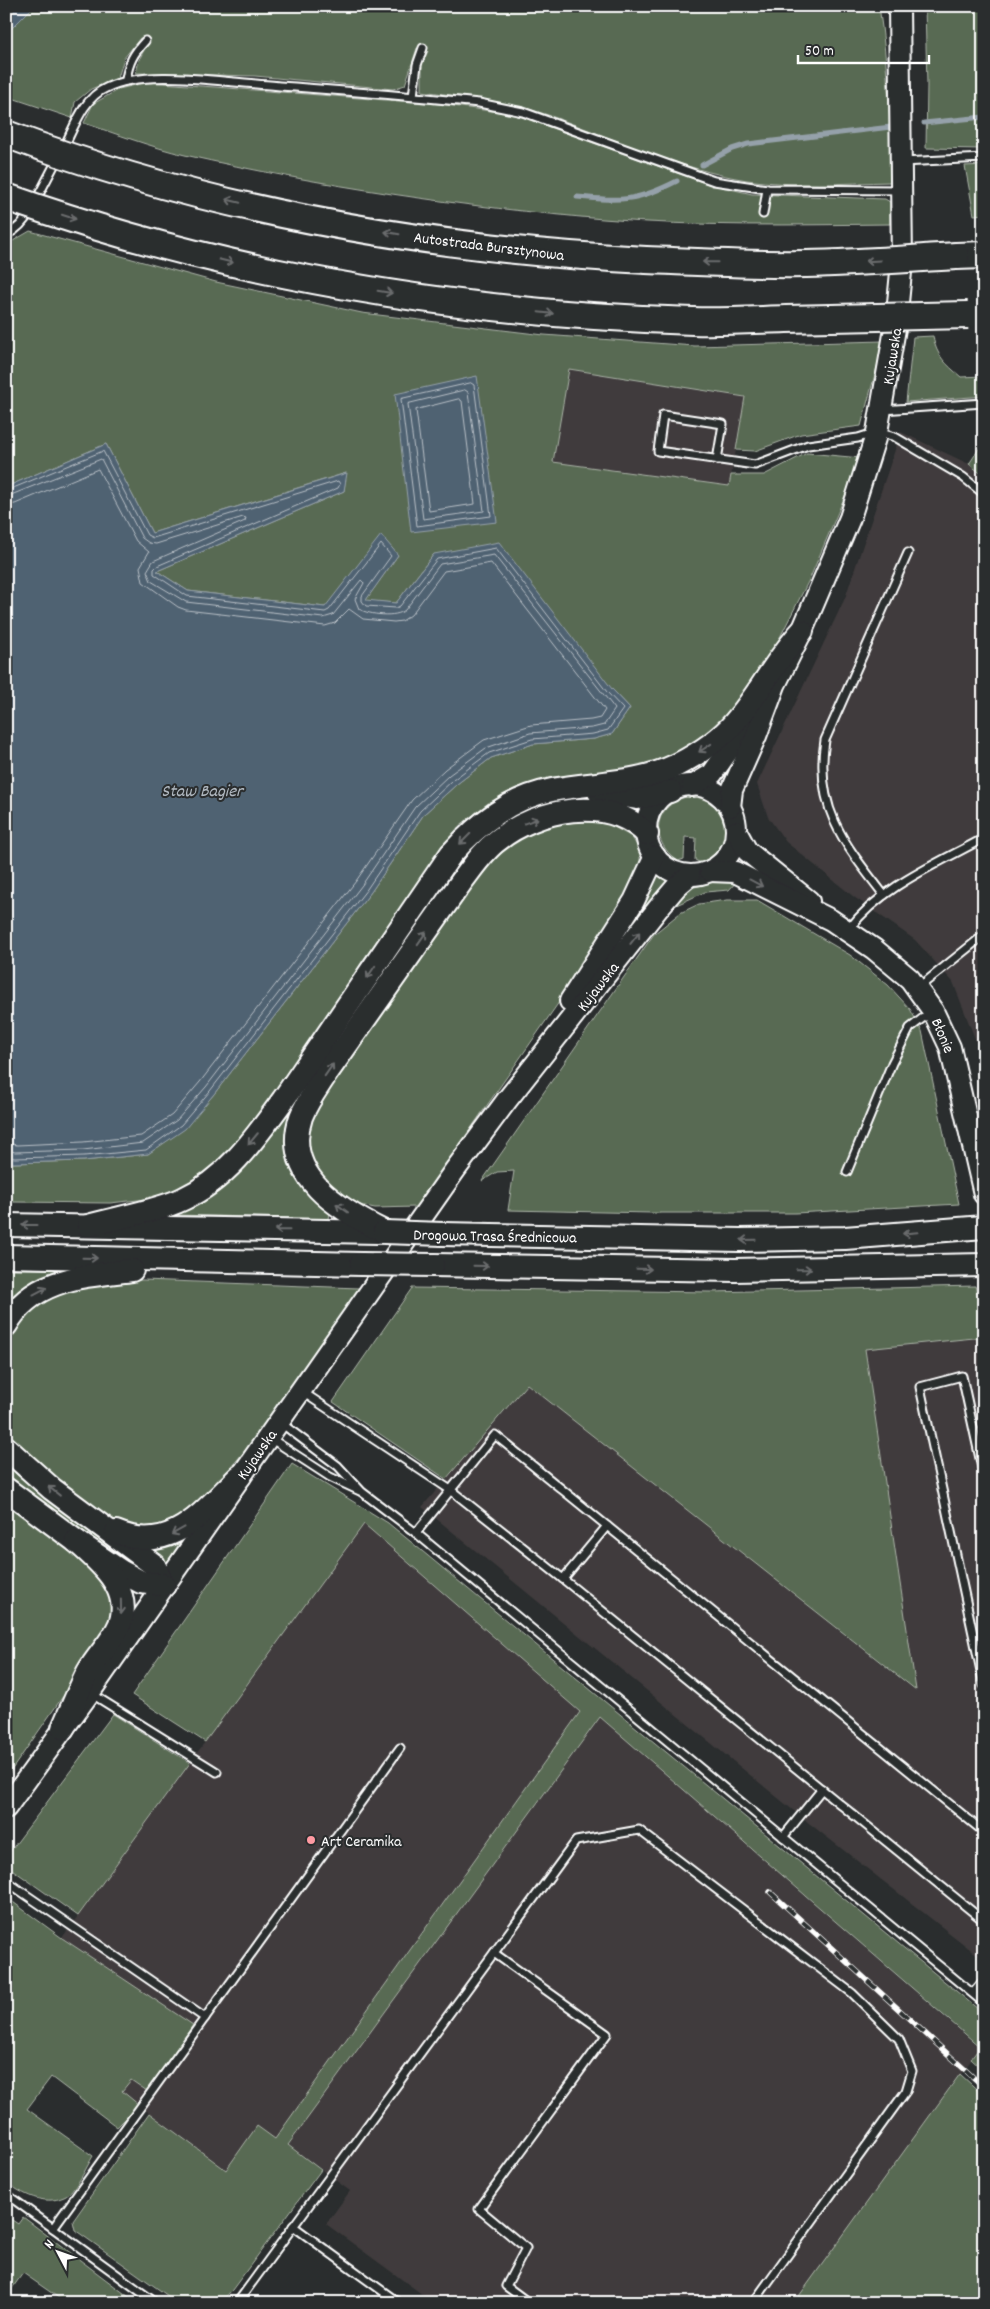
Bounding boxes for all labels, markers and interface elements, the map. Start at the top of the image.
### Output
scale bar [798,32,929,64]
text: 50 m [805,41,834,63]
one-way arrow [225,196,241,205]
one-way arrow [61,213,77,222]
one-way arrow [384,227,400,237]
street label: Autostrada Bursztynowa [412,227,566,268]
one-way arrow [865,256,881,265]
one-way arrow [217,257,233,266]
one-way arrow [703,258,719,267]
one-way arrow [377,287,393,297]
one-way arrow [538,308,554,318]
street label: Kujawska [878,326,909,386]
one-way arrow [698,743,712,753]
water label: Staw Bagier [161,780,245,805]
one-way arrow [523,816,539,825]
one-way arrow [459,833,471,845]
one-way arrow [748,878,763,888]
one-way arrow [417,931,427,945]
one-way arrow [629,932,640,945]
street label: Kujawska [572,958,626,1017]
one-way arrow [366,964,376,978]
street label: Błonie [924,1015,959,1057]
one-way arrow [324,1064,334,1078]
one-way arrow [248,1132,259,1145]
one-way arrow [335,1203,349,1213]
one-way arrow [22,1220,38,1230]
one-way arrow [275,1225,291,1235]
street label: Drogowa Trasa Średnicowa [413,1225,577,1250]
one-way arrow [902,1229,918,1238]
one-way arrow [740,1235,756,1245]
one-way arrow [82,1253,98,1262]
one-way arrow [473,1261,489,1271]
one-way arrow [796,1264,812,1274]
one-way arrow [636,1265,652,1274]
one-way arrow [33,1286,48,1296]
street label: Kujawska [232,1425,284,1485]
one-way arrow [48,1485,61,1496]
one-way arrow [171,1526,185,1536]
one-way arrow [116,1599,125,1615]
place label: Art Ceramika [321,1831,402,1854]
marker: Art Ceramika [305,1834,317,1846]
north arrow [32,2226,82,2276]
text: N [40,2236,60,2254]

